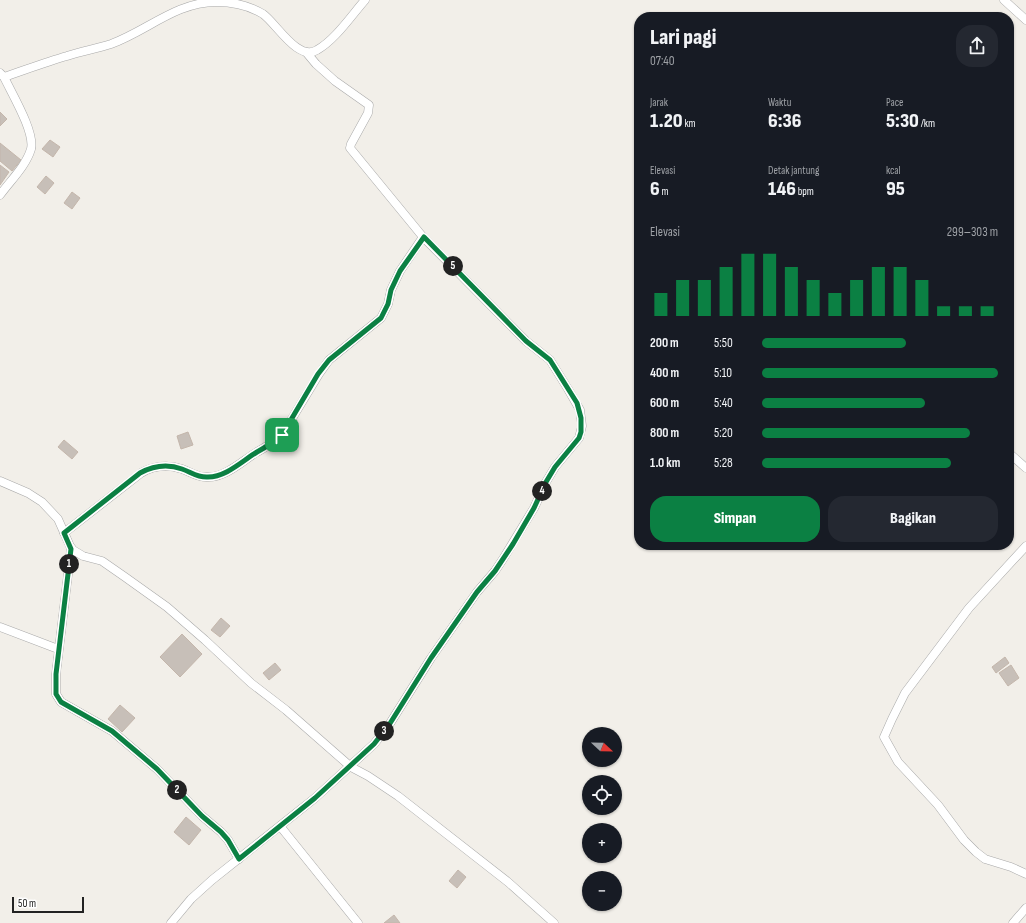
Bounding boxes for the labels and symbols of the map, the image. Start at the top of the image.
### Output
pin: 5 [443,256,463,276]
pin [265,418,299,452]
pin: 4 [532,481,552,501]
pin: 1 [59,554,79,574]
pin: 3 [374,721,394,741]
north arrow [582,727,622,767]
pin: 2 [167,780,187,800]
scale bar [12,895,84,914]

